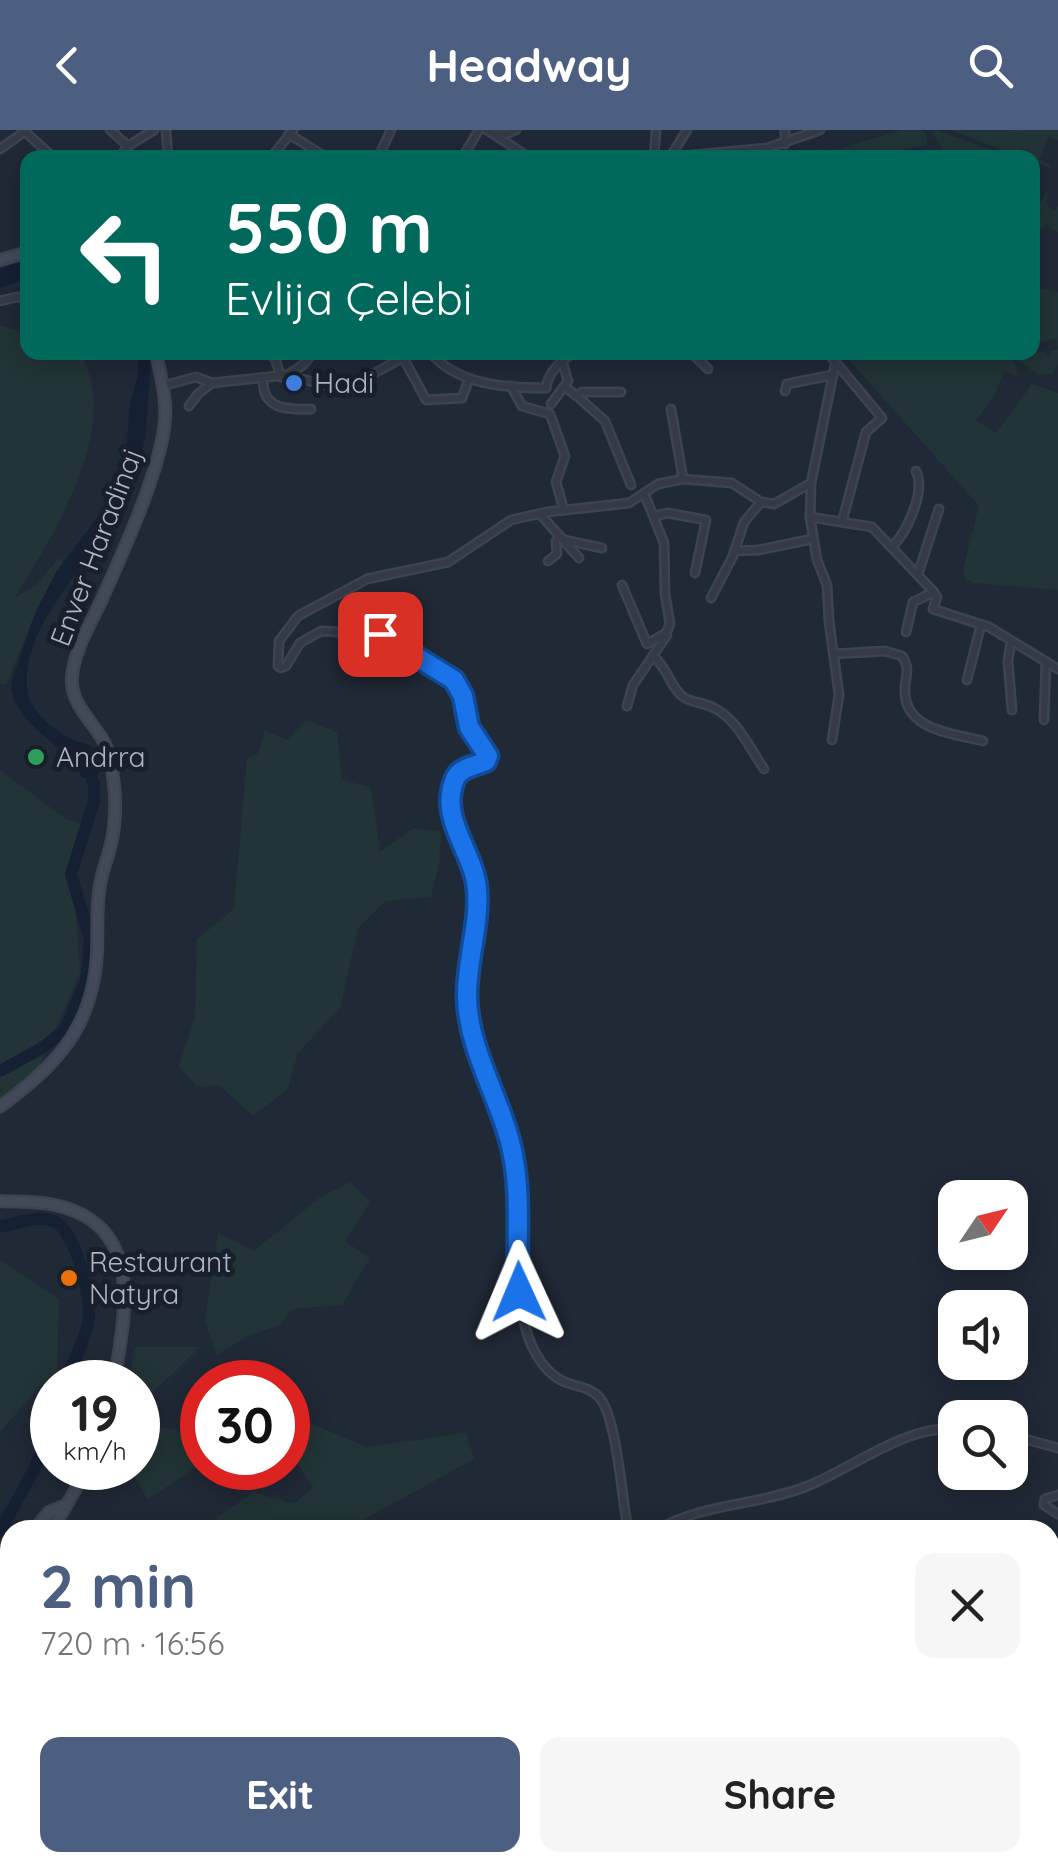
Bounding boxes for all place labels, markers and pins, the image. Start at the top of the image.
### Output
place label: Hadi [314,365,374,400]
marker: Hadi [283,372,305,394]
pin [338,592,423,677]
place label: Andrra [56,739,145,774]
marker: Andrra [25,746,47,768]
place label: Restaurant Natyra [89,1244,232,1311]
marker: Restaurant Natyra [58,1267,80,1289]

